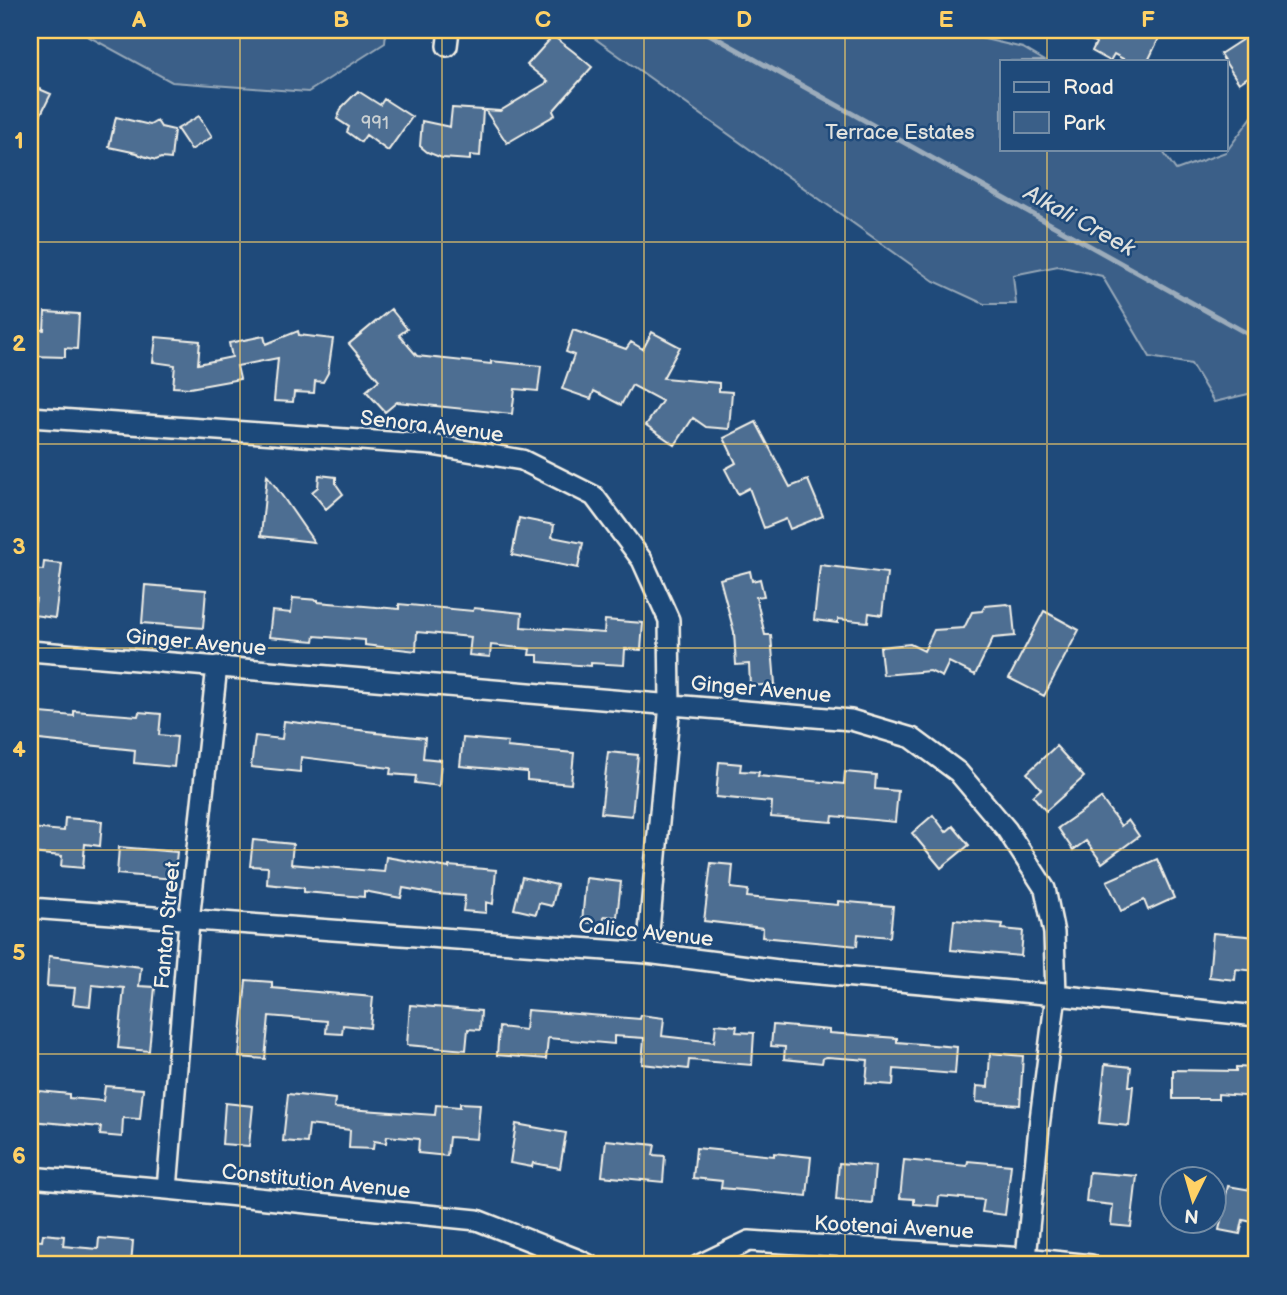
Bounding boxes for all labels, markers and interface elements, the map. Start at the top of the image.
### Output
text: A [131,6,147,34]
text: B [333,6,349,34]
text: C [535,6,551,34]
text: D [736,6,752,34]
text: E [939,6,954,34]
text: F [1141,6,1155,34]
legend [1000,60,1228,150]
text: Road [1063,75,1114,100]
text: Park [1063,111,1106,136]
house number: 991 [361,113,389,134]
park label: Terrace Estates [825,120,975,145]
text: 1 [14,127,24,155]
water label: Alkali Creek [1018,178,1140,263]
text: 2 [12,330,26,358]
street label: Senora Avenue [359,405,505,448]
text: 3 [12,533,26,561]
street label: Ginger Avenue [125,624,267,661]
street label: Ginger Avenue [690,671,832,708]
text: 4 [12,736,26,764]
street label: Fantan Street [149,860,186,990]
street label: Calico Avenue [577,913,715,952]
text: 5 [12,939,26,967]
text: 6 [12,1142,26,1170]
street label: Constitution Avenue [220,1159,412,1204]
north arrow [1158,1166,1228,1236]
text: N [1184,1203,1200,1228]
street label: Kootenai Avenue [813,1211,975,1244]

